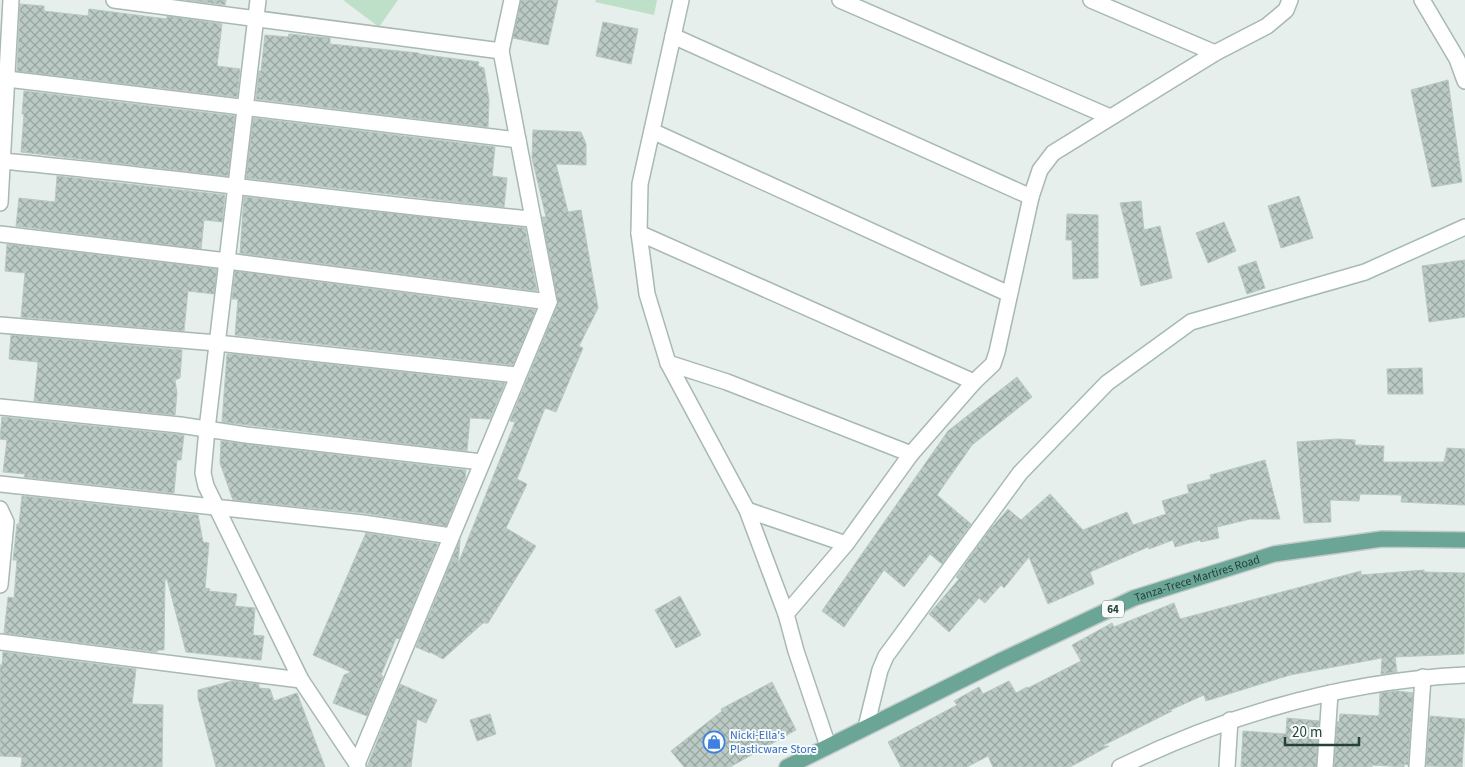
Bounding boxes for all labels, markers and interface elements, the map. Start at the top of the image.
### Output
street label: Tanza-Trece Martires Road [1132,551,1262,606]
road number: 64 [1102,600,1124,618]
scale bar [1285,714,1359,746]
text: 20 m [1292,722,1322,743]
place label: Nicki-Ella's Plasticware Store [730,727,817,758]
shop icon: Nicki-Ella's Plasticware Store [702,730,726,754]

